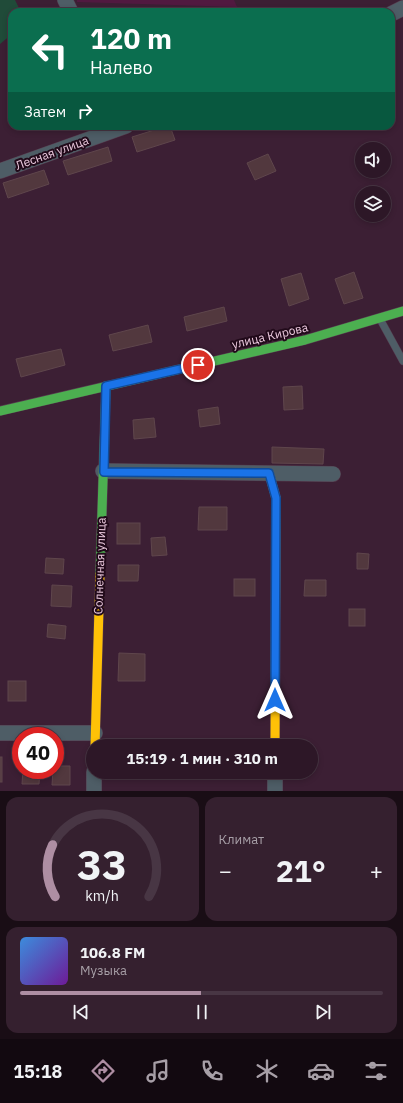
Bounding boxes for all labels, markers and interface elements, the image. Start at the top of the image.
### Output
text: 120 m [90,20,172,57]
icon: left [24,24,76,76]
text: Налево [90,56,153,79]
icon: right [74,100,96,122]
text: Затем [24,102,66,121]
street label: Лесная улица [13,132,91,173]
map controls [355,142,391,222]
button: sound [355,142,391,178]
button: layers [355,186,391,222]
street label: улица Кирова [230,319,310,352]
pin [181,348,215,382]
icon: arrive [187,354,209,376]
street label: Солнечная улица [90,517,109,615]
position arrow [254,679,296,721]
speed limit sign: 40 [12,727,64,779]
text: 15:19 · 1 мин · 310 m [126,749,278,768]
text: Климат [219,831,264,848]
text: 33 [77,837,127,891]
text: 21° [276,851,326,890]
text: − [219,856,232,885]
text: + [370,856,383,885]
text: km/h [85,886,119,905]
text: 106.8 FM [80,943,145,962]
text: Музыка [80,962,127,979]
icon: previous [70,1001,92,1023]
icon: pause [191,1001,213,1023]
icon: next [312,1001,334,1023]
icon: directions [89,1057,117,1085]
icon: music [144,1057,172,1085]
icon: phone [198,1057,226,1085]
icon: climate [253,1057,281,1085]
icon: car [307,1057,335,1085]
icon: filters [362,1057,390,1085]
text: 15:18 [13,1060,62,1083]

